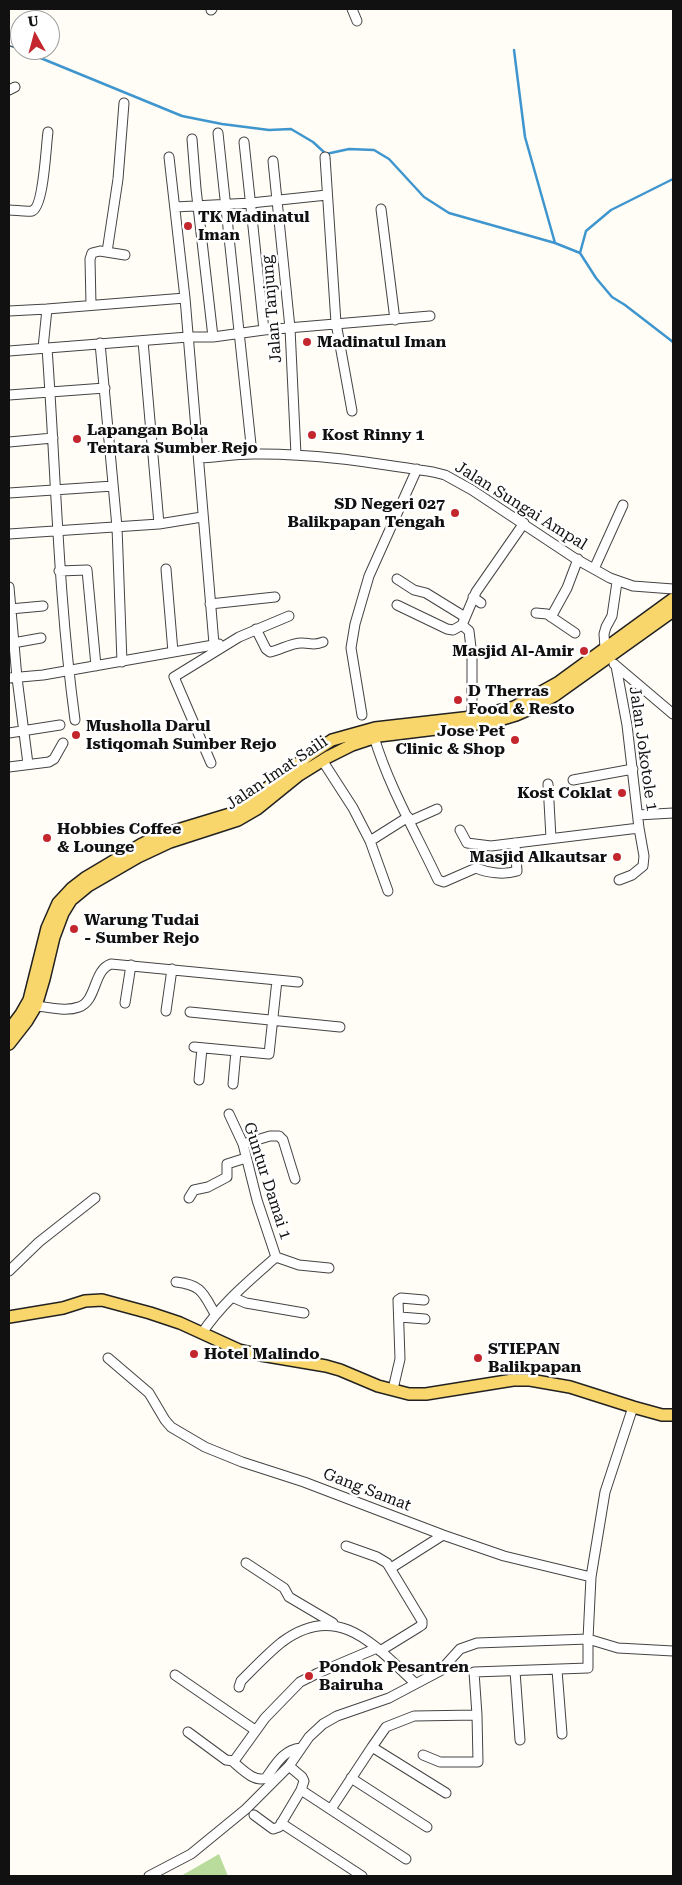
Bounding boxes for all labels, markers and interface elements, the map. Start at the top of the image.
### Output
north arrow [10,10,60,60]
text: U [27,13,40,30]
place label: TK Madinatul Iman [198,207,309,245]
marker: TK Madinatul Iman [182,220,194,232]
street label: Jalan Tanjung [258,254,286,364]
place label: Madinatul Iman [317,332,446,352]
marker: Madinatul Iman [301,336,313,348]
place label: Lapangan Bola Tentara Sumber Rejo [87,420,258,458]
place label: Kost Rinny 1 [322,425,424,445]
marker: Kost Rinny 1 [306,429,318,441]
marker: Lapangan Bola Tentara Sumber Rejo [71,433,83,445]
street label: Jalan Sungai Ampal [451,458,591,554]
place label: SD Negeri 027 Balikpapan Tengah [287,494,445,532]
marker: SD Negeri 027 Balikpapan Tengah [449,507,461,519]
place label: Masjid Al-Amir [452,641,574,661]
marker: Masjid Al-Amir [578,645,590,657]
place label: D Therras Food & Resto [468,681,575,719]
street label: Jalan Jokotole 1 [625,685,661,813]
marker: D Therras Food & Resto [452,694,464,706]
place label: Musholla Darul Istiqomah Sumber Rejo [86,716,277,754]
place label: Jose Pet Clinic & Shop [396,721,505,759]
marker: Musholla Darul Istiqomah Sumber Rejo [70,729,82,741]
street label: Jalan Imat Saili [223,732,331,814]
marker: Jose Pet Clinic & Shop [509,734,521,746]
place label: Kost Coklat [517,783,612,803]
marker: Kost Coklat [616,787,628,799]
place label: Hobbies Coffee & Lounge [57,819,181,857]
marker: Hobbies Coffee & Lounge [41,832,53,844]
place label: Masjid Alkautsar [470,847,607,867]
marker: Masjid Alkautsar [611,851,623,863]
place label: Warung Tudai - Sumber Rejo [84,910,199,948]
marker: Warung Tudai - Sumber Rejo [68,923,80,935]
street label: Guntur Damai 1 [239,1120,295,1242]
place label: STIEPAN Balikpapan [488,1339,581,1377]
place label: Hotel Malindo [204,1344,319,1364]
marker: Hotel Malindo [188,1348,200,1360]
marker: STIEPAN Balikpapan [472,1352,484,1364]
street label: Gang Samat [320,1464,414,1516]
place label: Pondok Pesantren Bairuha [319,1657,469,1695]
marker: Pondok Pesantren Bairuha [303,1670,315,1682]

